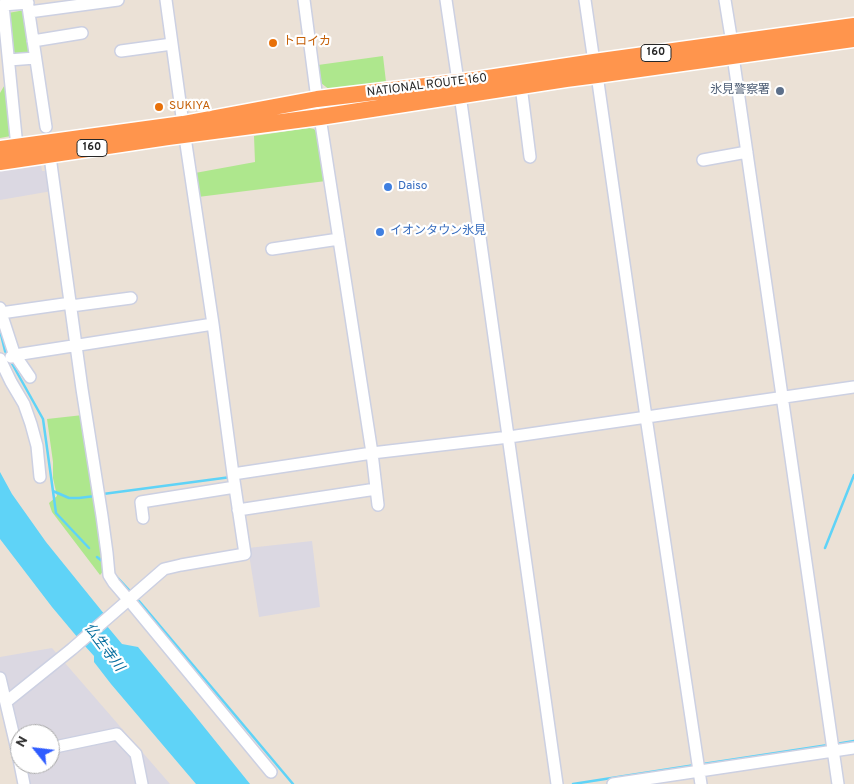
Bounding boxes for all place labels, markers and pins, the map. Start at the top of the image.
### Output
place label: トロイカ [283,36,331,50]
marker: トロイカ [267,37,279,49]
place label: 氷見警察署 [710,84,770,98]
marker: 氷見警察署 [774,85,786,97]
place label: SUKIYA [169,100,210,114]
marker: SUKIYA [153,101,165,113]
place label: Daiso [398,180,428,194]
marker: Daiso [382,181,394,193]
place label: イオンタウン氷見 [390,225,486,239]
marker: イオンタウン氷見 [374,226,386,238]

